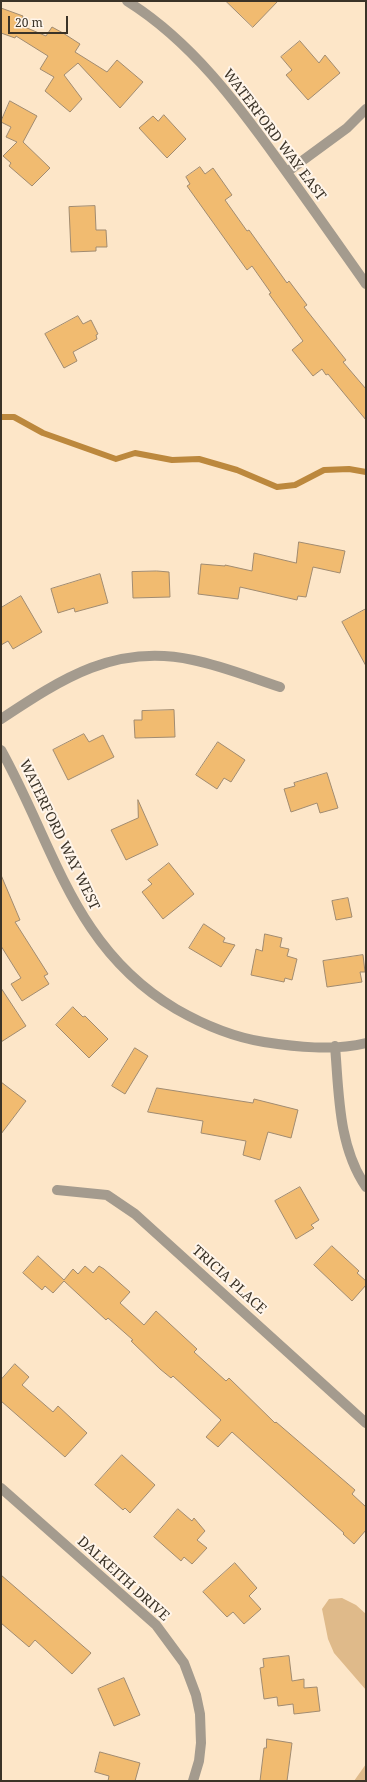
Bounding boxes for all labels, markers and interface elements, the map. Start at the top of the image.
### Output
scale bar [10,8,70,34]
text: 20 m [15,14,43,31]
street label: WATERFORD WAY EAST [219,66,329,204]
street label: WATERFORD WAY WEST [15,757,103,913]
street label: TRICIA PLACE [188,1242,270,1318]
street label: DALKEITH DRIVE [73,1533,173,1625]

